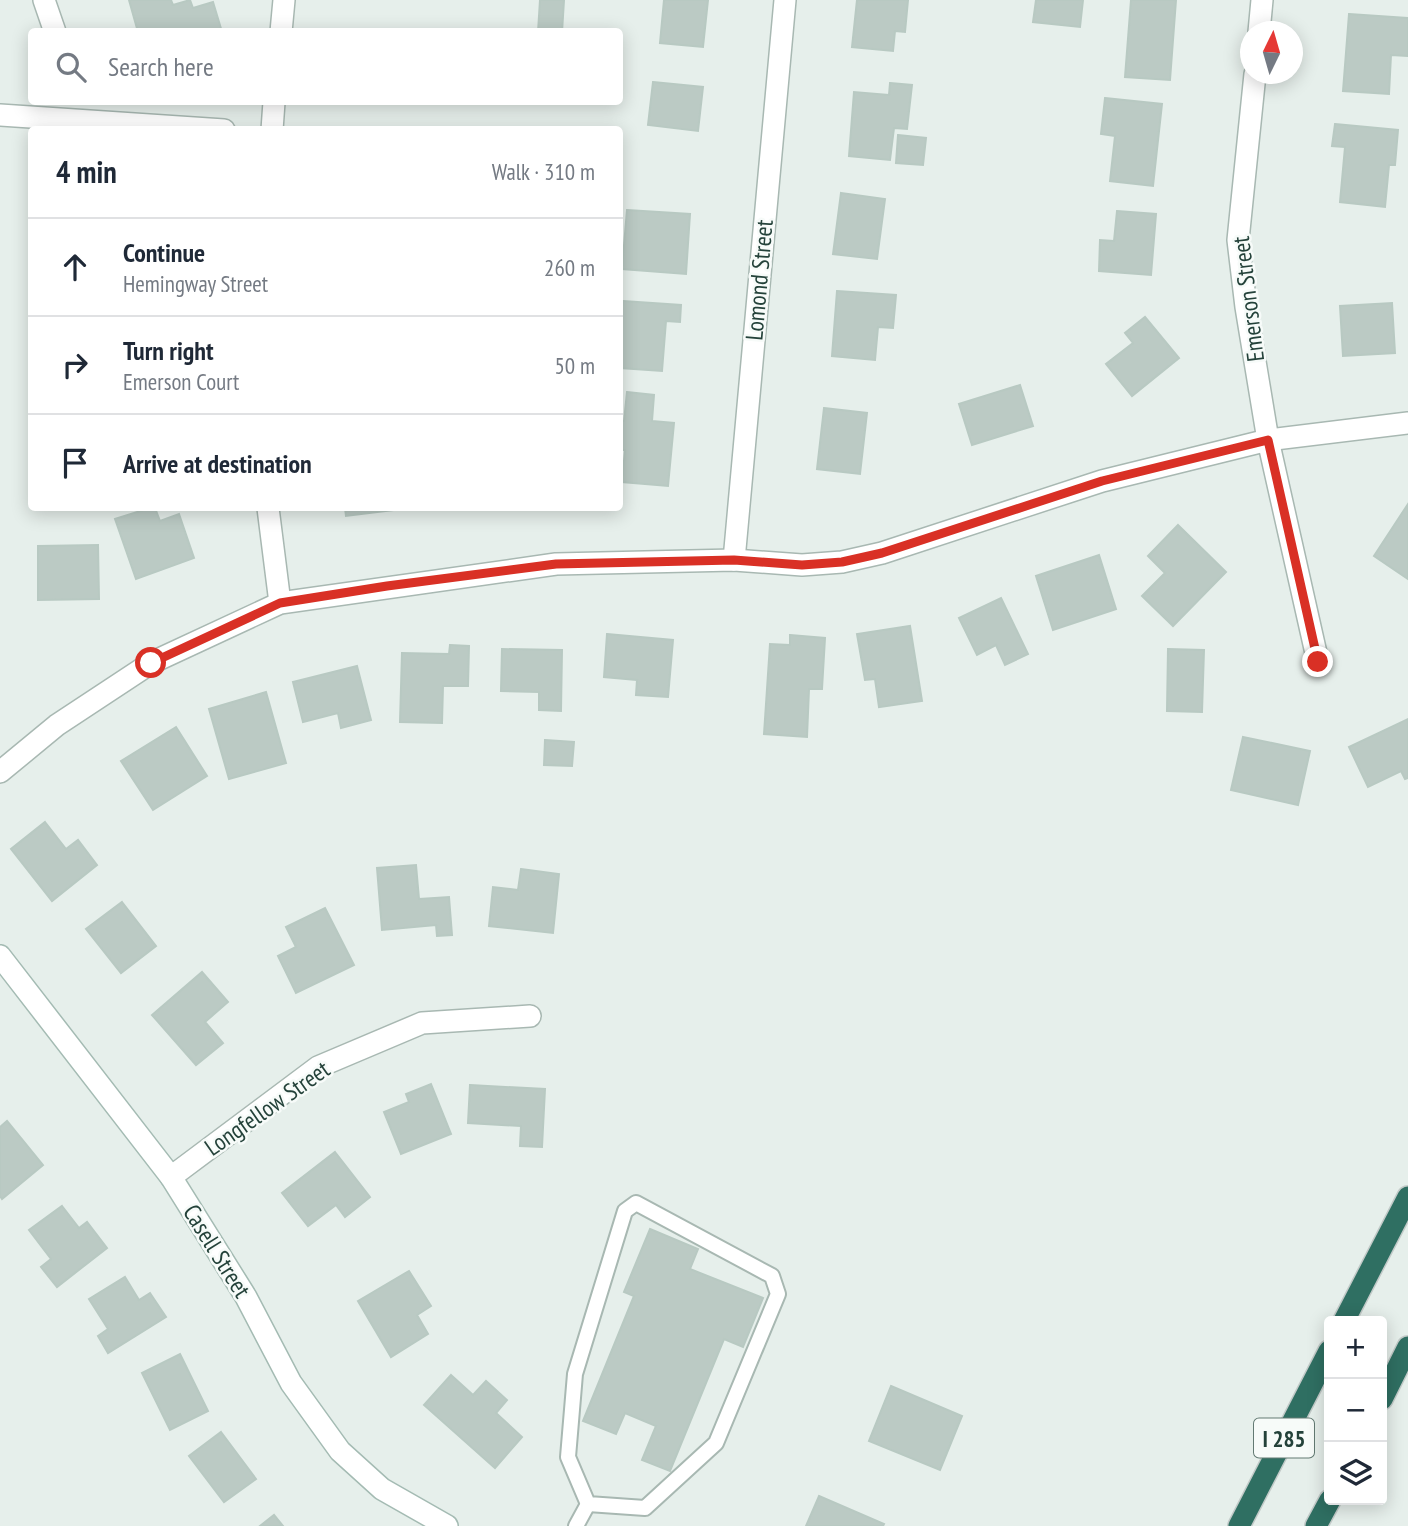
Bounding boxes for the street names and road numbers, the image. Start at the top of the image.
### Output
street label: Lomond Street [738,218,780,342]
street label: Emerson Street [1225,234,1271,364]
street label: Longfellow Street [198,1053,336,1163]
street label: Casell Street [176,1199,258,1304]
road number: I 285 [1254,1418,1314,1457]

